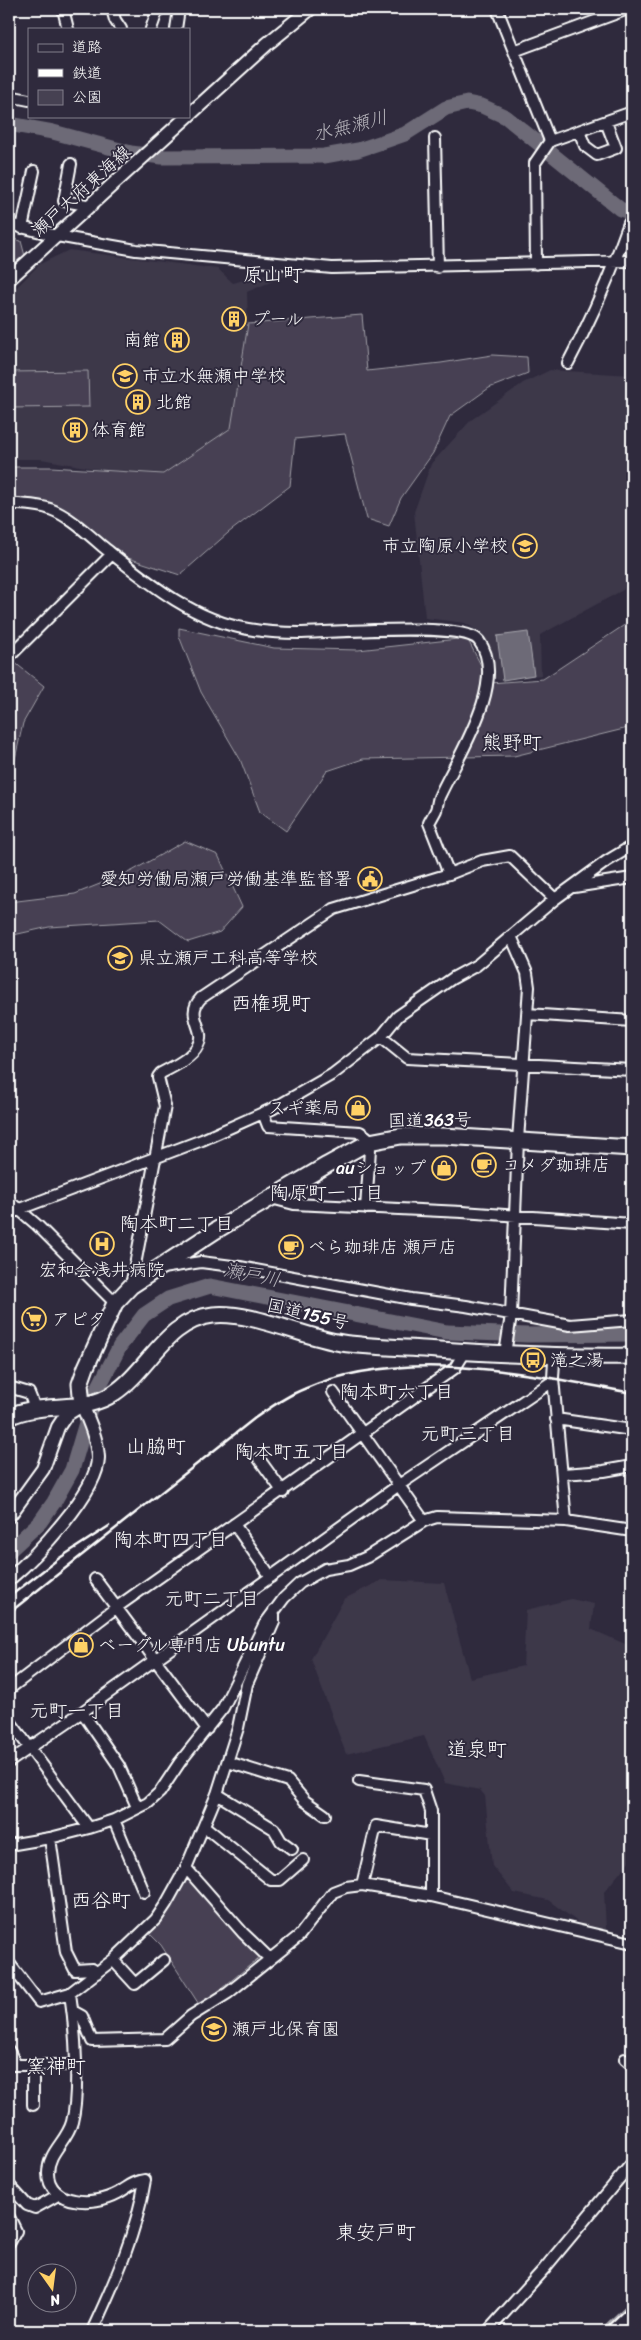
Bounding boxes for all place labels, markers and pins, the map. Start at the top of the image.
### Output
place label: プール [252,303,304,335]
building icon: プール [221,306,247,332]
place label: 南館 [124,324,160,356]
building icon: 南館 [164,327,190,353]
place label: 市立水無瀬中学校 [142,360,286,392]
school or university icon: 市立水無瀬中学校 [112,363,138,389]
place label: 北館 [156,386,192,418]
building icon: 北館 [125,389,151,415]
place label: 体育館 [92,414,146,446]
building icon: 体育館 [62,417,88,443]
place label: 市立陶原小学校 [382,530,508,562]
school or university icon: 市立陶原小学校 [512,533,538,559]
place label: 愛知労働局瀬戸労働基準監督署 [100,863,352,895]
public building icon: 愛知労働局瀬戸労働基準監督署 [357,866,383,892]
place label: 県立瀬戸工科高等学校 [138,942,318,974]
school or university icon: 県立瀬戸工科高等学校 [107,945,133,971]
place label: スギ薬局 [268,1092,340,1124]
shop icon: スギ薬局 [345,1095,371,1121]
place label: コメダ珈琲店 [502,1149,610,1181]
place label: auショップ [336,1152,426,1184]
cafe icon: コメダ珈琲店 [471,1152,497,1178]
shop icon: auショップ [431,1155,457,1181]
hospital icon: 宏和会浅井病院 [89,1231,115,1257]
place label: べら珈琲店 瀬戸店 [308,1231,457,1263]
cafe icon: べら珈琲店 瀬戸店 [278,1234,304,1260]
place label: 宏和会浅井病院 [39,1254,165,1286]
place label: アピタ [52,1303,106,1335]
supermarket icon: アピタ [21,1306,47,1332]
place label: 滝之湯 [550,1344,604,1376]
bus stop icon: 滝之湯 [520,1347,546,1373]
place label: ベーグル専門店 Ubuntu [98,1629,285,1661]
shop icon: ベーグル専門店 Ubuntu [68,1632,94,1658]
place label: 瀬戸北保育園 [232,2013,340,2045]
school or university icon: 瀬戸北保育園 [201,2016,227,2042]

